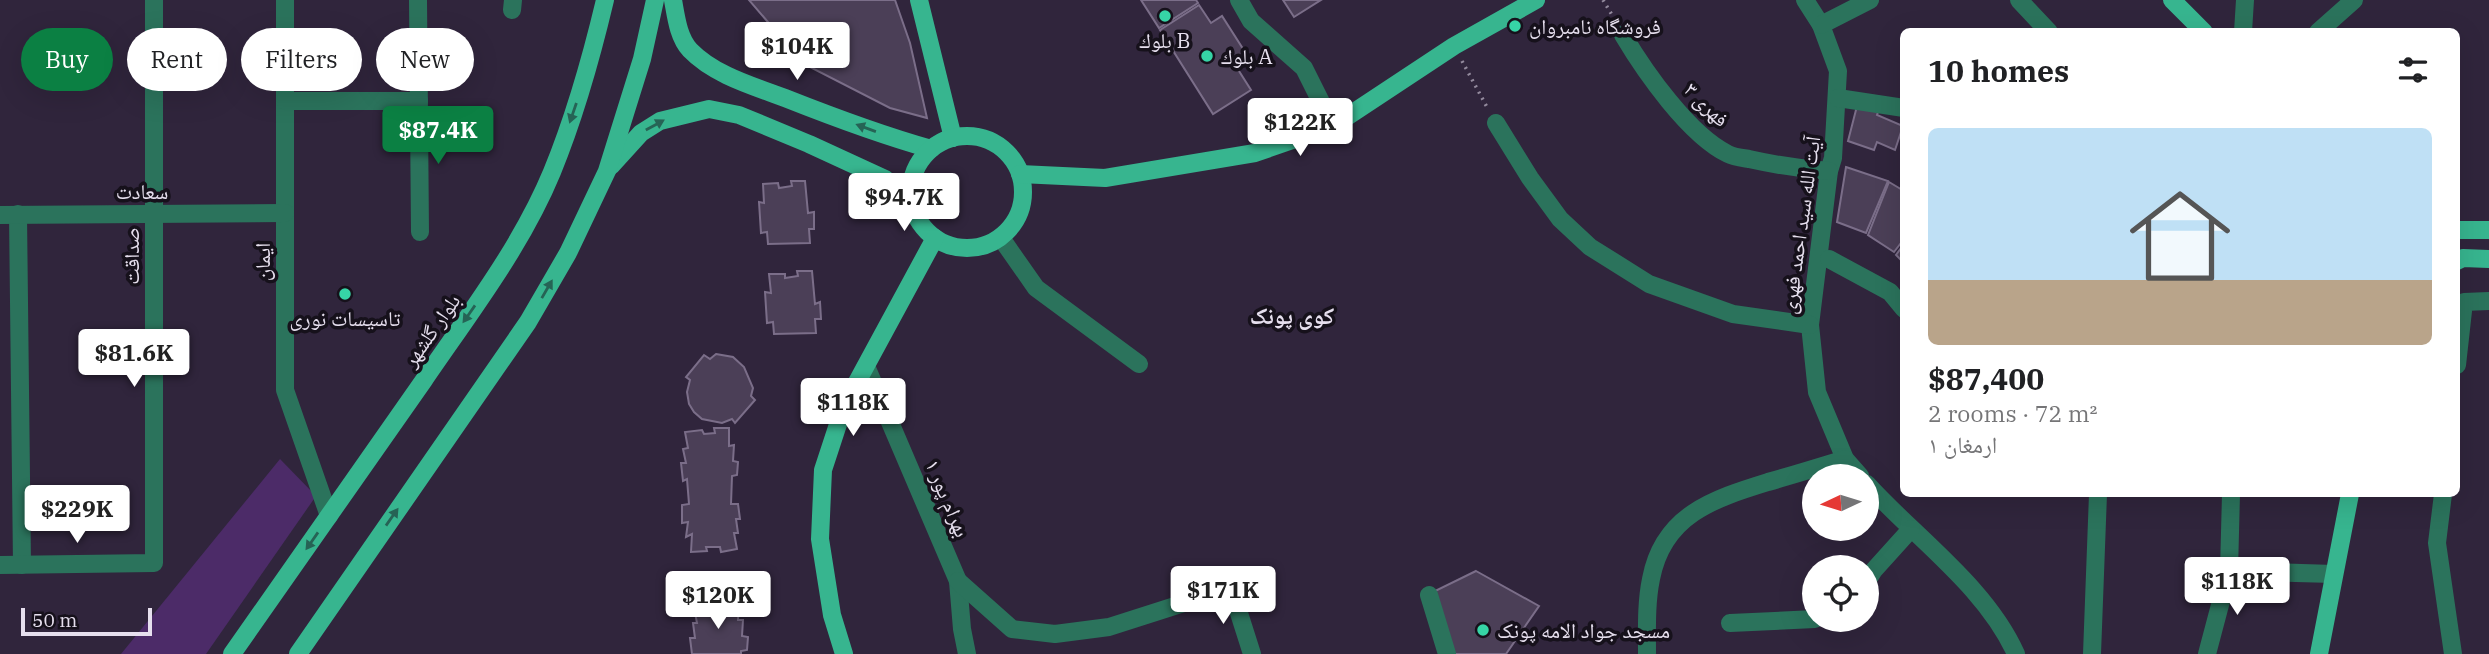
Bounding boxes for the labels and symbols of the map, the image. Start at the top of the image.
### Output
marker: بلوك B [1157,8,1173,24]
place label: فروشگاه نامبروان [1529,12,1661,40]
marker: فروشگاه نامبروان [1507,18,1523,34]
pin: $104K [748,22,846,82]
place label: بلوك B [1139,26,1191,54]
place label: بلوك A [1221,42,1273,70]
marker: بلوك A [1199,48,1215,64]
street label: فهری ۳ [1679,76,1735,132]
pin: $122K [1251,99,1349,158]
one-way arrow [567,102,578,123]
pin: $87.4K [381,106,495,166]
one-way arrow [646,119,665,131]
one-way arrow [856,123,877,134]
street label: آیت الله سید احمد فهری [1774,134,1826,316]
pin: $94.7K [847,174,961,233]
street label: سعادت [116,177,168,205]
street label: صداقت [117,227,145,285]
street label: ایمان [248,243,276,281]
one-way arrow [541,279,553,298]
marker: تاسیسات نوری [337,286,353,302]
street label: بلوار گلشهر [395,288,466,373]
district label: کوی پونک [1250,300,1334,330]
place label: تاسیسات نوری [290,304,400,332]
one-way arrow [462,305,476,323]
pin: $81.6K [77,330,191,389]
pin: $118K [804,378,902,438]
street label: بهرام پور ۱ [918,455,977,542]
north arrow [1802,464,1880,541]
pin: $229K [28,486,126,545]
one-way arrow [385,508,399,526]
one-way arrow [305,532,319,550]
pin: $118K [2188,558,2286,617]
pin: $171K [1174,566,1272,626]
pin: $120K [669,572,767,631]
scale bar [21,605,152,637]
place label: مسجد جواد الامه پونک [1497,616,1670,644]
marker: مسجد جواد الامه پونک [1475,622,1491,638]

